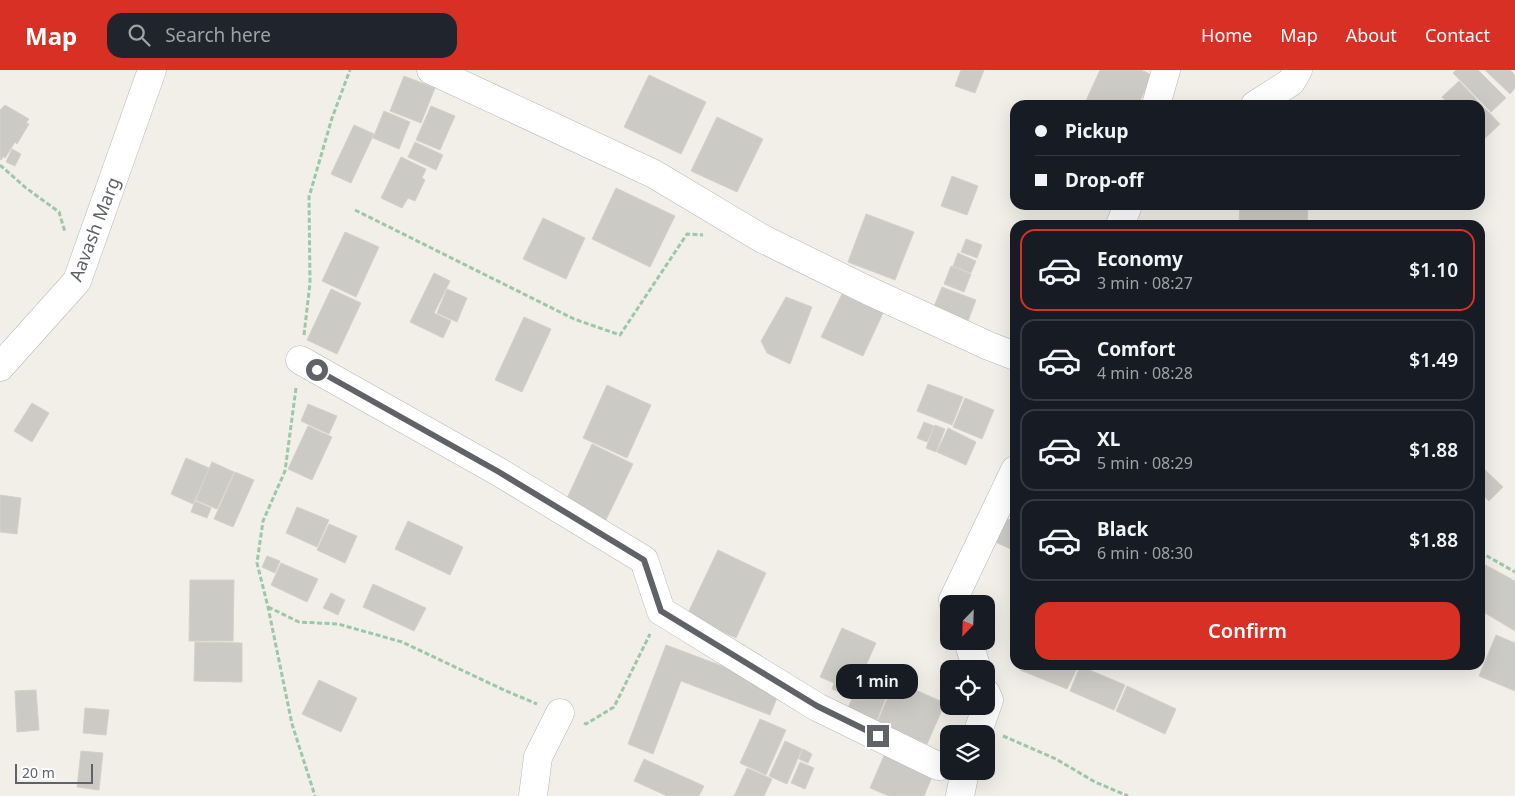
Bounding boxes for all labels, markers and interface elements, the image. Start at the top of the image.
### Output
search box [107,13,457,58]
text: Map [25,19,77,52]
icon: search [125,21,153,49]
text: Search here [165,22,271,48]
text: Home [1201,23,1252,47]
text: Map [1280,23,1318,47]
text: About [1346,23,1397,47]
text: Contact [1425,23,1490,47]
text: Pickup [1065,118,1128,144]
text: Drop-off [1065,167,1144,193]
street label: Aavash Marg [63,173,125,285]
text: Economy [1097,246,1183,272]
icon: car [1037,248,1082,293]
text: $1.10 [1409,257,1458,283]
text: 3 min · 08:27 [1097,272,1193,294]
text: Comfort [1097,336,1176,362]
icon: car [1037,338,1082,383]
text: $1.49 [1409,347,1458,373]
route start [306,359,328,381]
text: 4 min · 08:28 [1097,362,1193,384]
text: XL [1097,426,1120,452]
icon: car [1037,428,1082,473]
text: $1.88 [1409,437,1458,463]
text: 5 min · 08:29 [1097,452,1193,474]
text: Black [1097,516,1148,542]
icon: car [1037,518,1082,563]
text: $1.88 [1409,527,1458,553]
text: 6 min · 08:30 [1097,542,1193,564]
north arrow [940,595,995,650]
map controls [940,595,995,780]
button: Confirm [1035,602,1460,660]
button: locate [940,660,995,715]
callout: 1 min [837,664,919,698]
text: 1 min [855,670,899,692]
route end [867,725,889,747]
button: layers [940,725,995,780]
scale bar [15,761,92,784]
text: 20 m [22,763,55,782]

